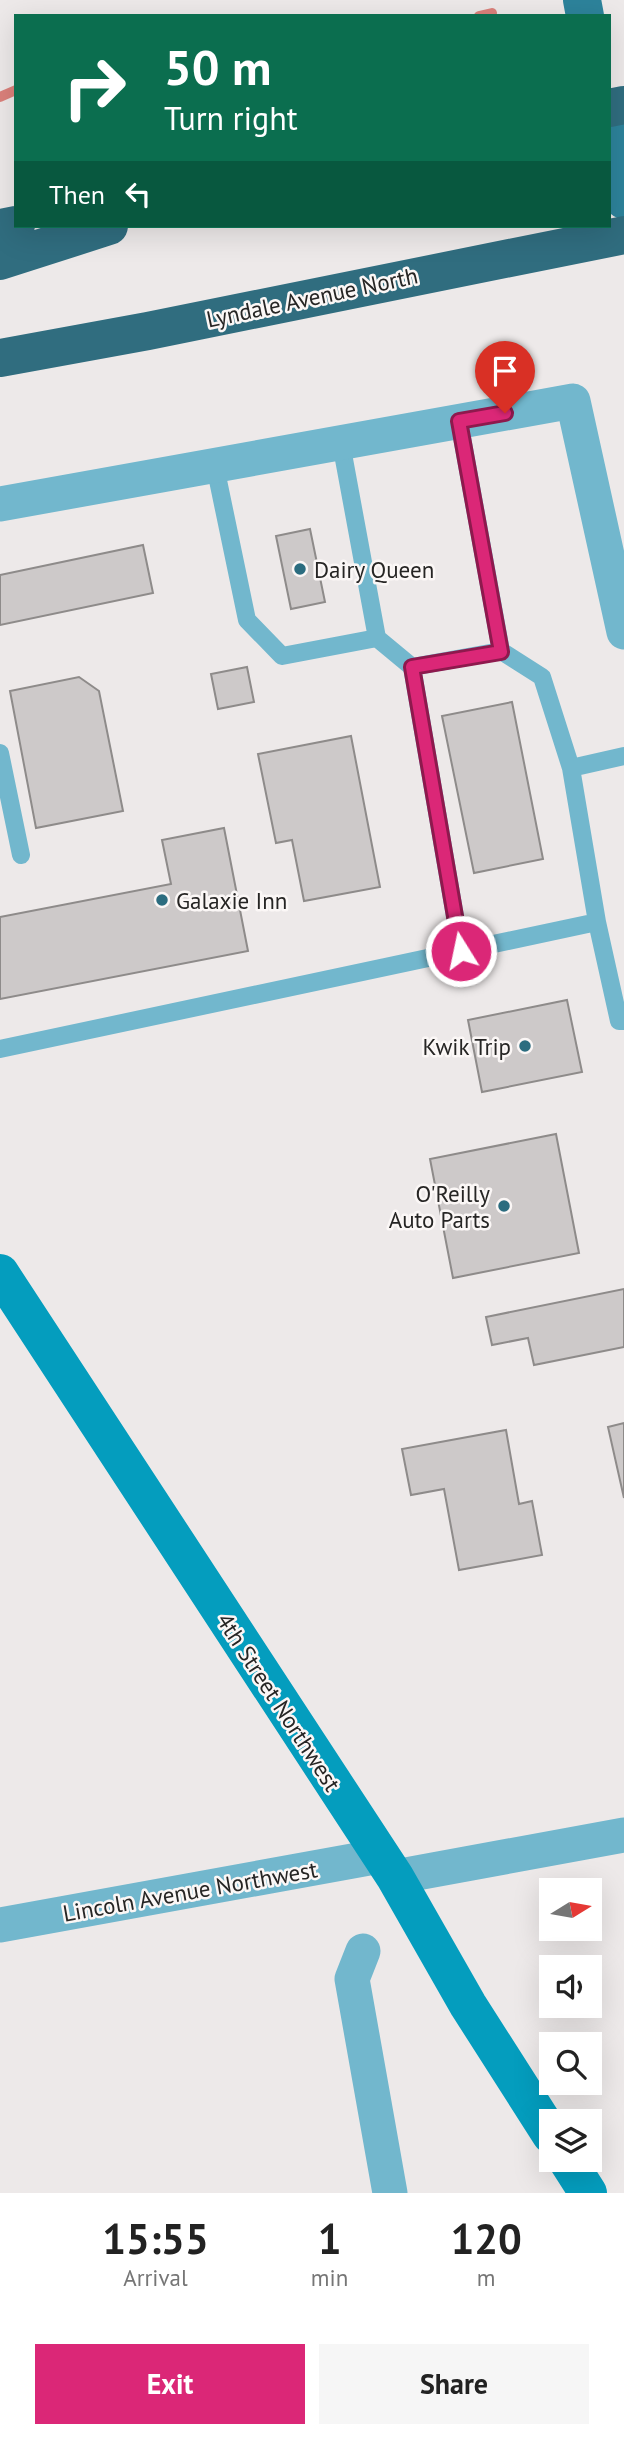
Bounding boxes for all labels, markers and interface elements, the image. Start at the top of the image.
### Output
text: 50 m [164,35,271,99]
icon: right [49,42,140,133]
text: Turn right [164,97,298,139]
icon: left [119,175,157,213]
text: Then [49,178,105,211]
street label: Lyndale Avenue North [204,260,420,334]
pin [475,341,535,413]
icon: arrive [486,352,524,390]
place label: Dairy Queen [314,555,434,584]
marker: Dairy Queen [292,561,308,577]
place label: Galaxie Inn [176,886,287,915]
marker: Galaxie Inn [154,892,170,908]
position arrow [424,914,498,988]
place label: Kwik Trip [423,1032,511,1061]
marker: Kwik Trip [517,1038,533,1054]
place label: O'Reilly Auto Parts [389,1179,490,1234]
marker: O'Reilly Auto Parts [496,1198,512,1214]
street label: 4th Street Northwest [211,1608,347,1797]
street label: Lincoln Avenue Northwest [60,1854,320,1928]
north arrow [539,1878,602,1941]
map controls [539,1878,602,2172]
button: sound [539,1955,602,2018]
button: search [539,2032,602,2095]
button: layers [539,2109,602,2172]
text: 15:55 [102,2211,209,2266]
text: 1 [318,2211,341,2266]
text: 120 [450,2211,522,2266]
text: Arrival [123,2263,188,2292]
text: min [311,2263,348,2292]
text: m [477,2263,495,2292]
button: Exit [35,2344,305,2424]
button: Share [319,2344,589,2424]

